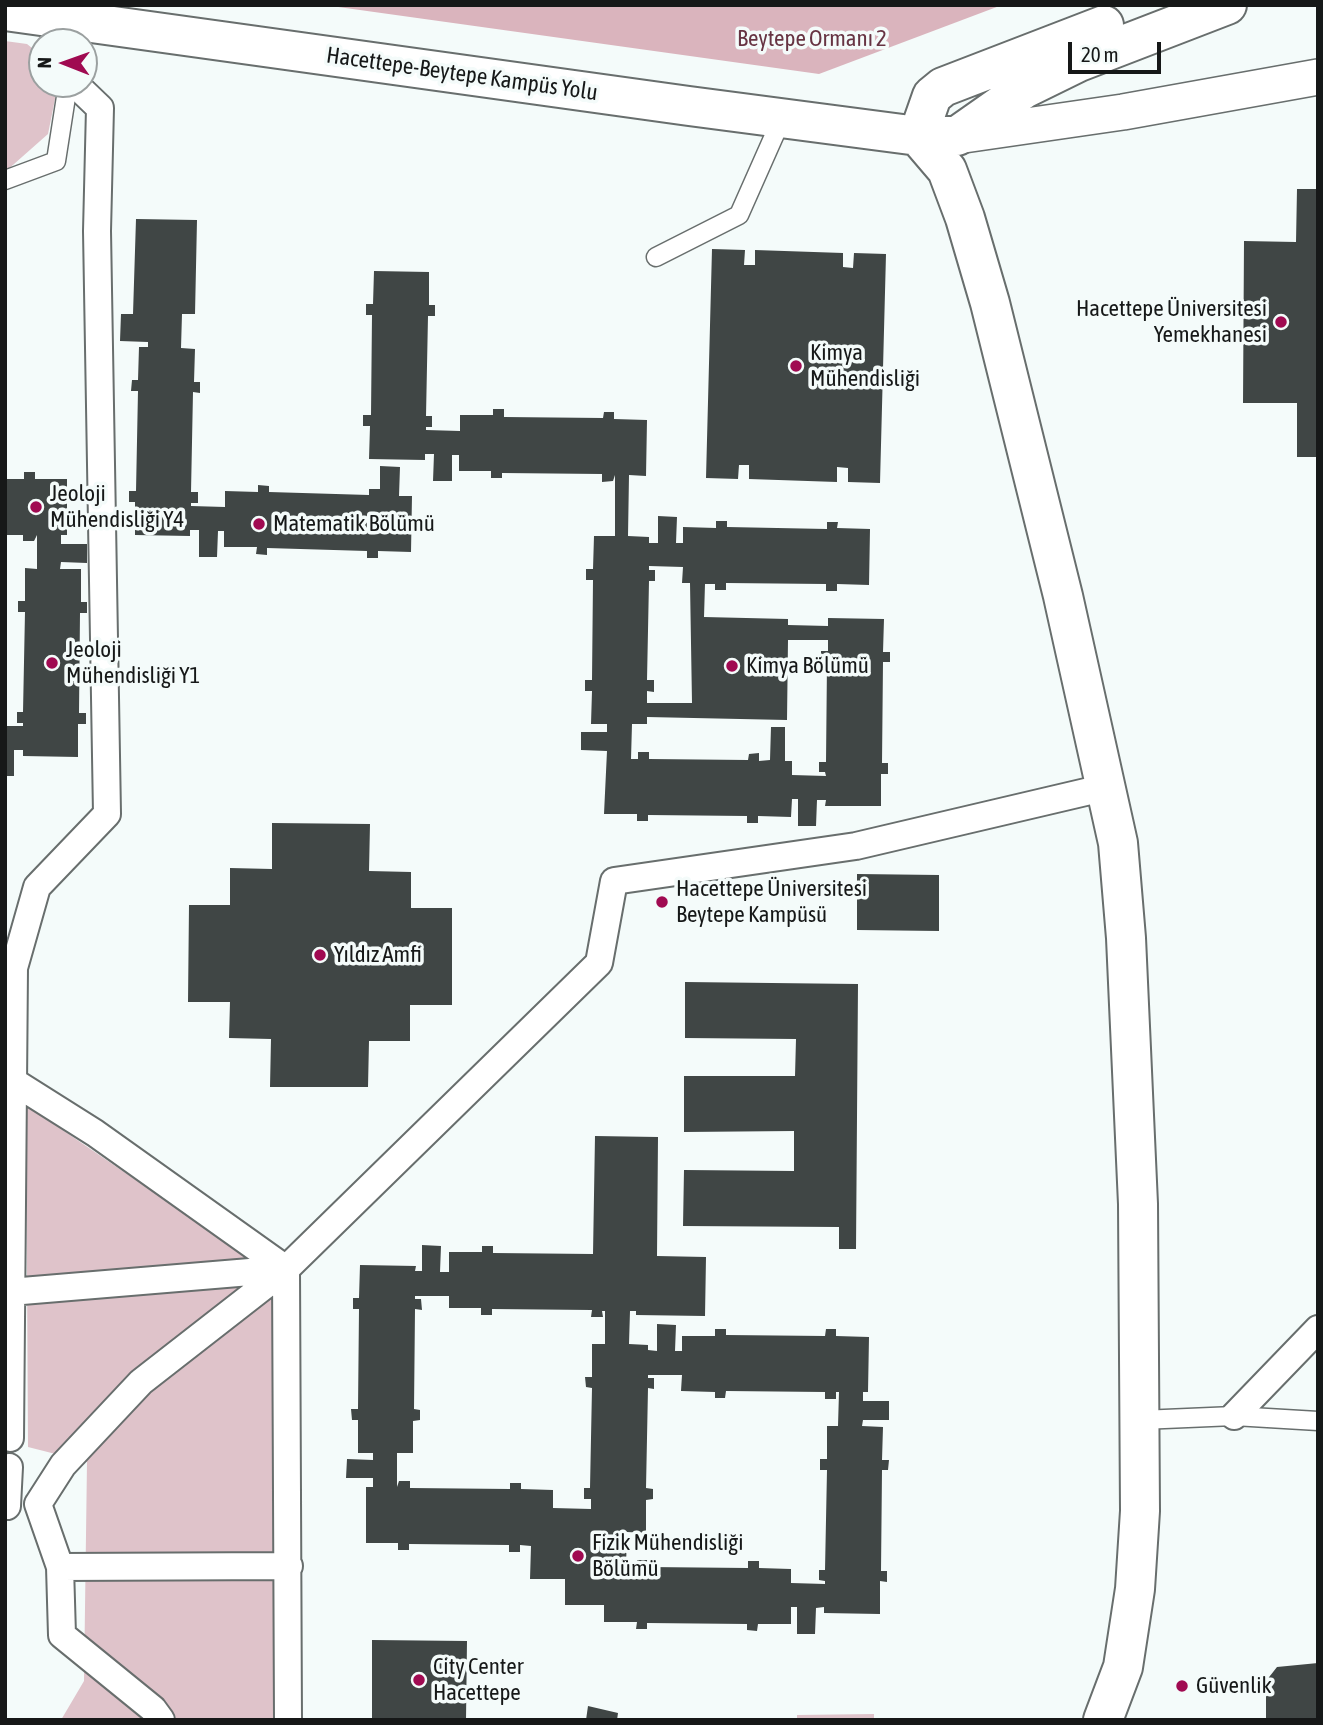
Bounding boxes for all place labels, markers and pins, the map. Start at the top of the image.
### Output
place label: Hacettepe Üniversitesi Yemekhanesi [1076,295,1267,349]
marker: Hacettepe Üniversitesi Yemekhanesi [1273,314,1289,330]
place label: Kimya Mühendisliği [810,339,920,393]
marker: Kimya Mühendisliği [788,358,804,374]
place label: Jeoloji Mühendisliği Y4 [50,480,184,534]
marker: Jeoloji Mühendisliği Y4 [28,499,44,515]
place label: Matematik Bölümü [273,510,435,538]
marker: Matematik Bölümü [251,516,267,532]
place label: Jeoloji Mühendisliği Y1 [66,636,200,690]
place label: Kimya Bölümü [746,652,869,680]
marker: Jeoloji Mühendisliği Y1 [44,655,60,671]
marker: Kimya Bölümü [724,658,740,674]
place label: Hacettepe Üniversitesi Beytepe Kampüsü [676,875,867,929]
marker: Hacettepe Üniversitesi Beytepe Kampüsü [654,894,670,910]
place label: Yıldız Amfi [334,941,422,969]
marker: Yıldız Amfi [312,947,328,963]
place label: Fizik Mühendisliği Bölümü [592,1529,744,1583]
marker: Fizik Mühendisliği Bölümü [570,1548,586,1564]
place label: City Center Hacettepe [433,1653,523,1707]
marker: City Center Hacettepe [411,1672,427,1688]
place label: Güvenlik [1196,1672,1272,1700]
marker: Güvenlik [1174,1678,1190,1694]

